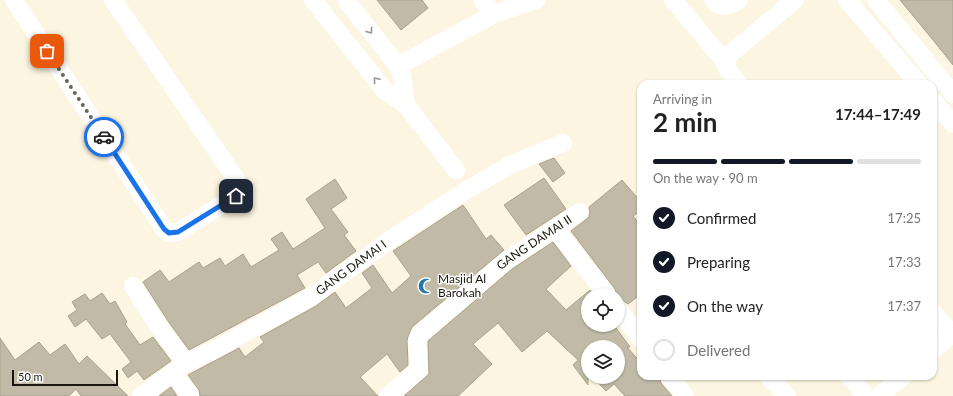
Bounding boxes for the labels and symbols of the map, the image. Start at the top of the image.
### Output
one-way arrow [365,26,372,33]
pin [30,34,64,68]
one-way arrow [374,77,381,85]
courier [84,117,124,157]
pin [219,179,253,213]
street label: GANG DAMAI II [493,212,575,273]
street label: GANG DAMAI I [313,237,389,298]
place label: Masjid Al Barokah [438,271,486,300]
mosque icon: Masjid Al Barokah [417,277,435,295]
scale bar [12,368,118,387]

